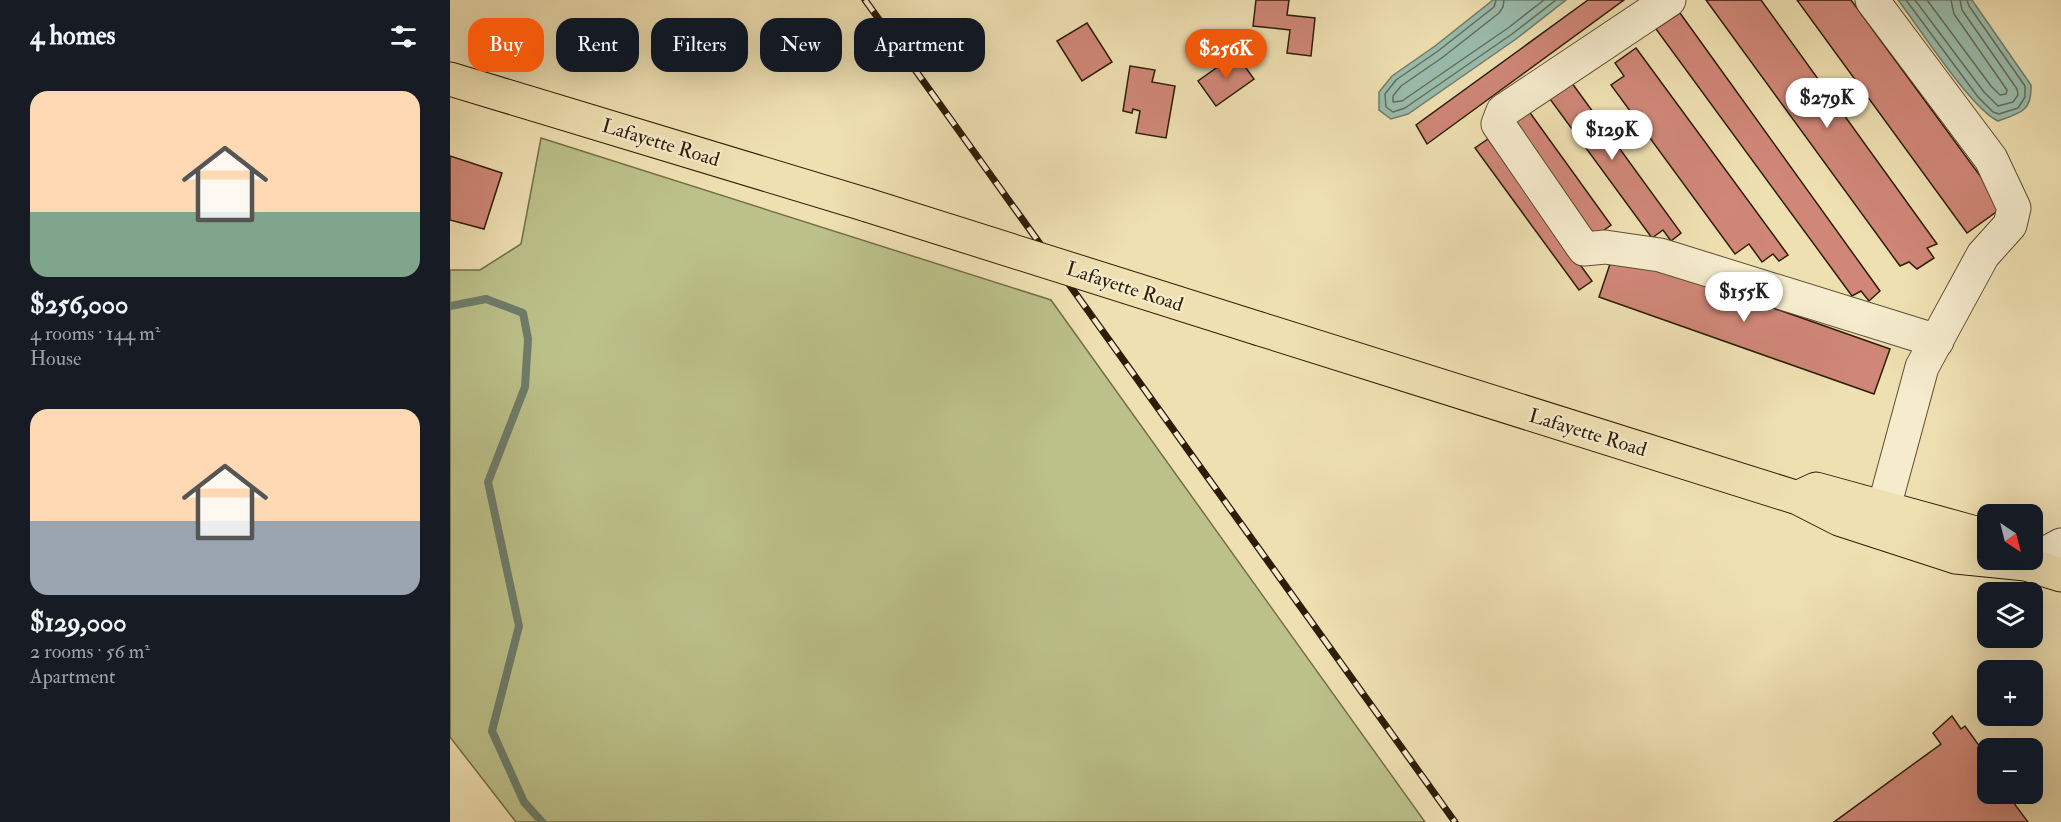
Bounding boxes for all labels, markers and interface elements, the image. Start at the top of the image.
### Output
chip: Buy [468,18,544,72]
chip: Rent [556,18,639,72]
chip: Filters [651,18,748,72]
chip: New [760,18,842,72]
chip: Apartment [854,18,985,72]
text: 4 homes [30,20,116,52]
icon: filters [387,20,420,53]
pin: $256K [1184,29,1268,80]
text: $256K [1199,36,1253,61]
pin: $279K [1785,78,1869,129]
text: $279K [1800,85,1854,110]
pin: $129K [1570,110,1654,161]
street label: Lafayette Road [599,113,723,172]
text: $129K [1586,117,1638,142]
icon: home [171,130,279,238]
street label: Lafayette Road [1063,256,1187,317]
pin: $155K [1702,272,1786,323]
text: $155K [1719,279,1769,304]
text: $256,000 [30,289,128,321]
text: 4 rooms · 144 m² [30,321,160,346]
text: House [30,346,81,371]
street label: Lafayette Road [1526,403,1650,462]
icon: home [171,448,279,556]
north arrow [1977,504,2043,570]
map controls [1977,504,2043,804]
button: layers [1977,582,2043,648]
text: $129,000 [30,607,127,639]
text: 2 rooms · 56 m² [30,639,150,664]
button: + [1977,660,2043,726]
text: Apartment [30,664,115,689]
button: − [1977,738,2043,804]

